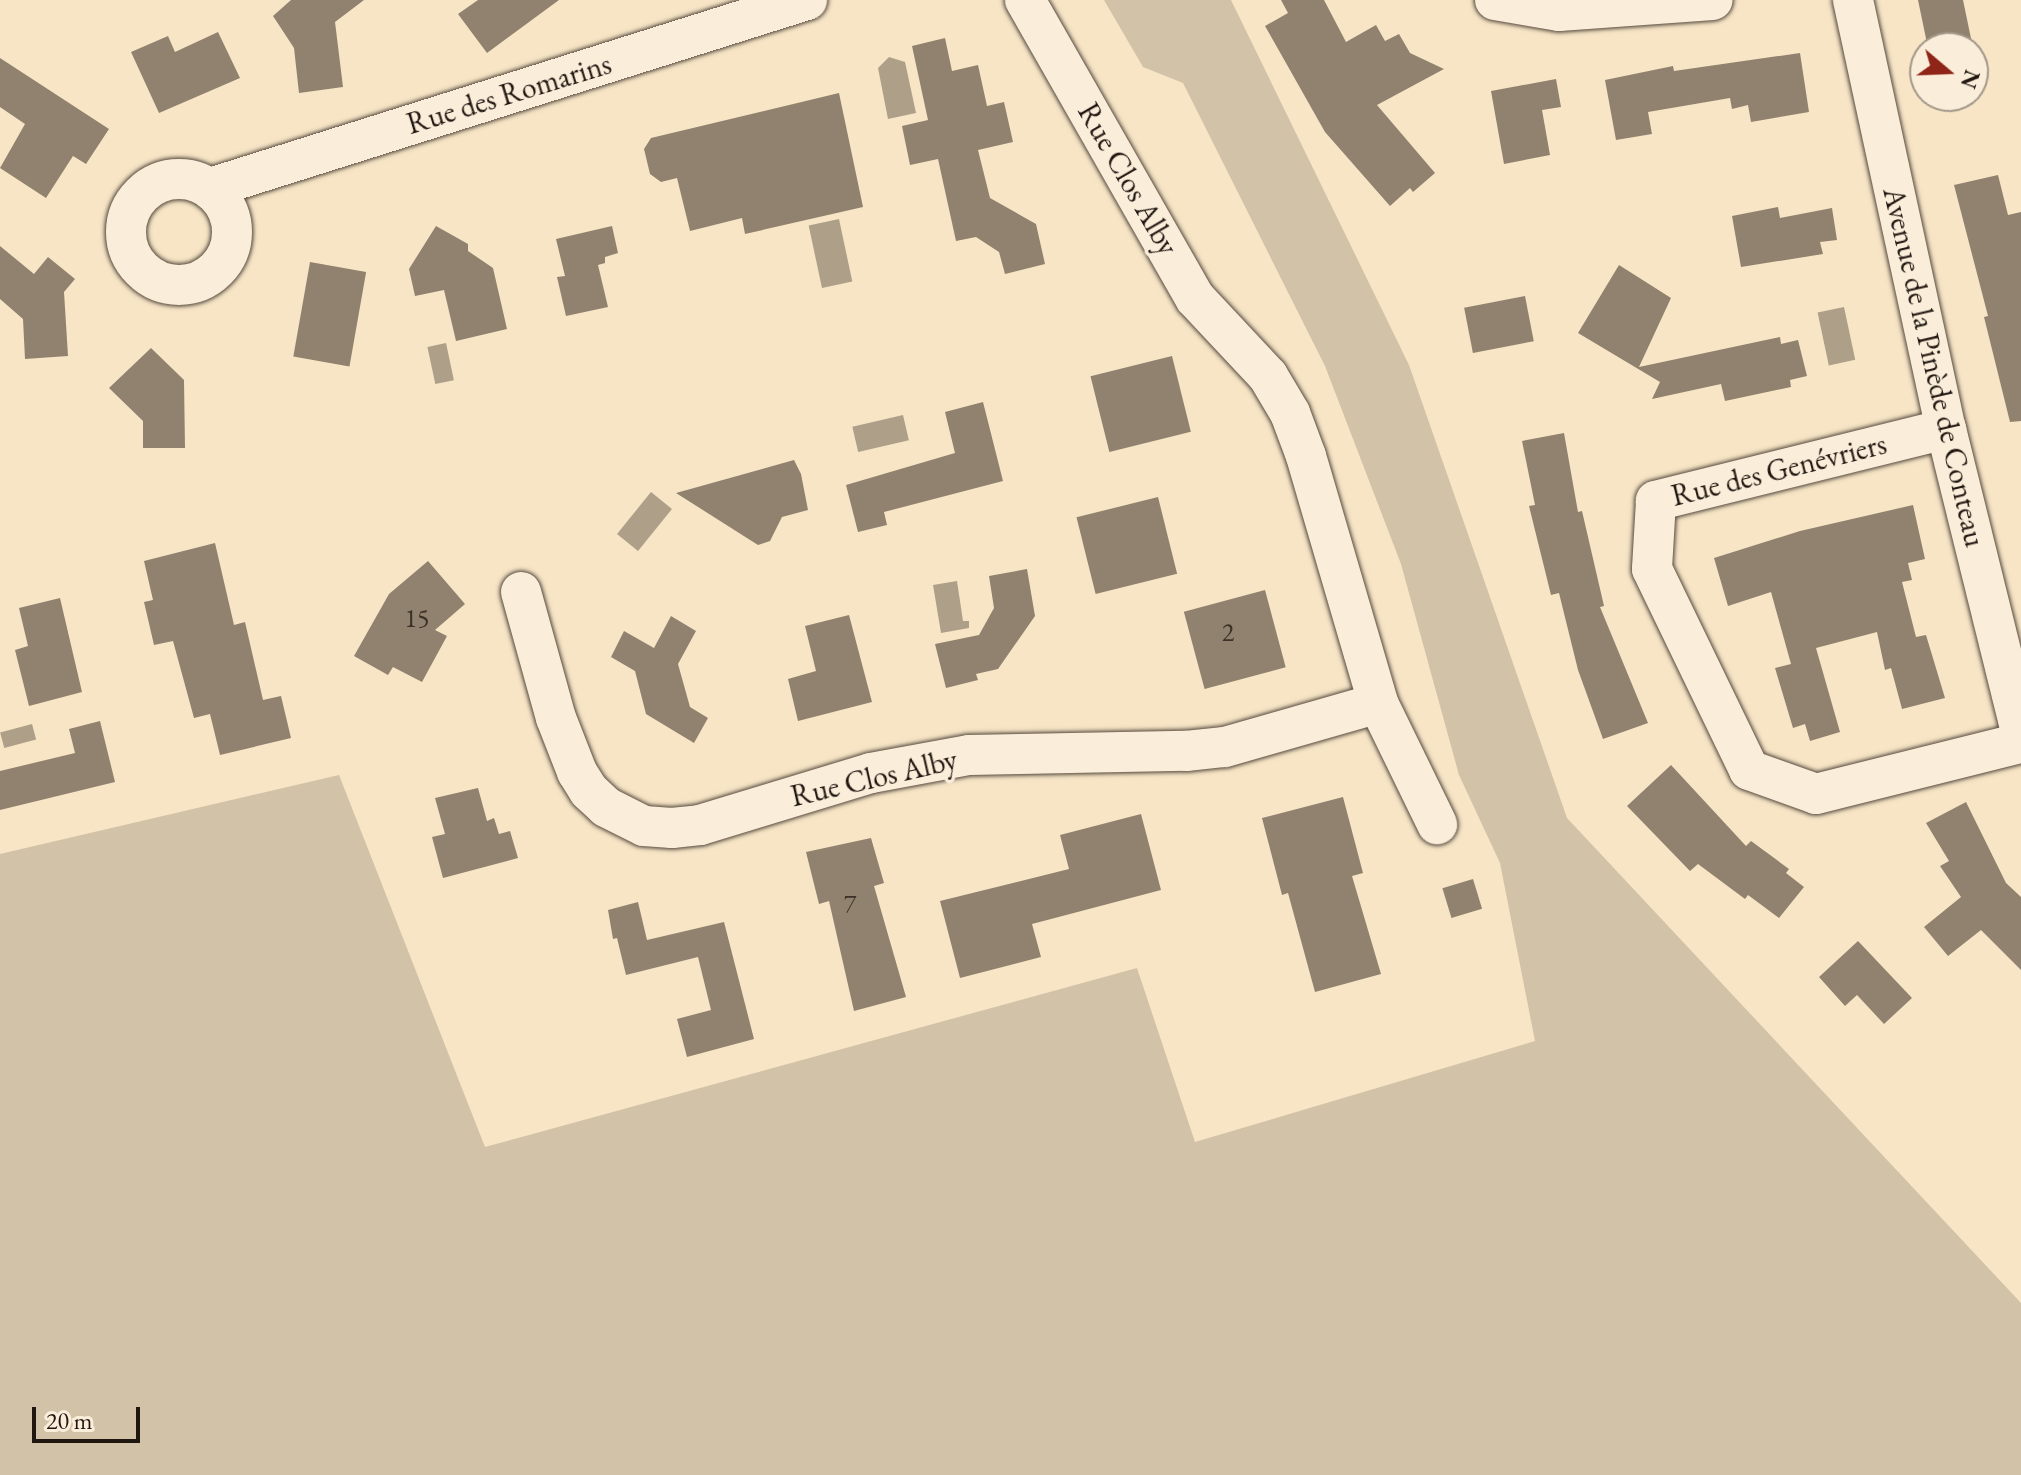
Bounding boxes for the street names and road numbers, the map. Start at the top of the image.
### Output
street label: Rue des Romarins [402,46,616,142]
street label: Rue Clos Alby [1070,97,1186,261]
street label: Avenue de la Pinède de Conteau [1875,184,1993,550]
street label: Rue des Genévriers [1668,426,1890,514]
street label: Rue Clos Alby [787,741,961,815]

